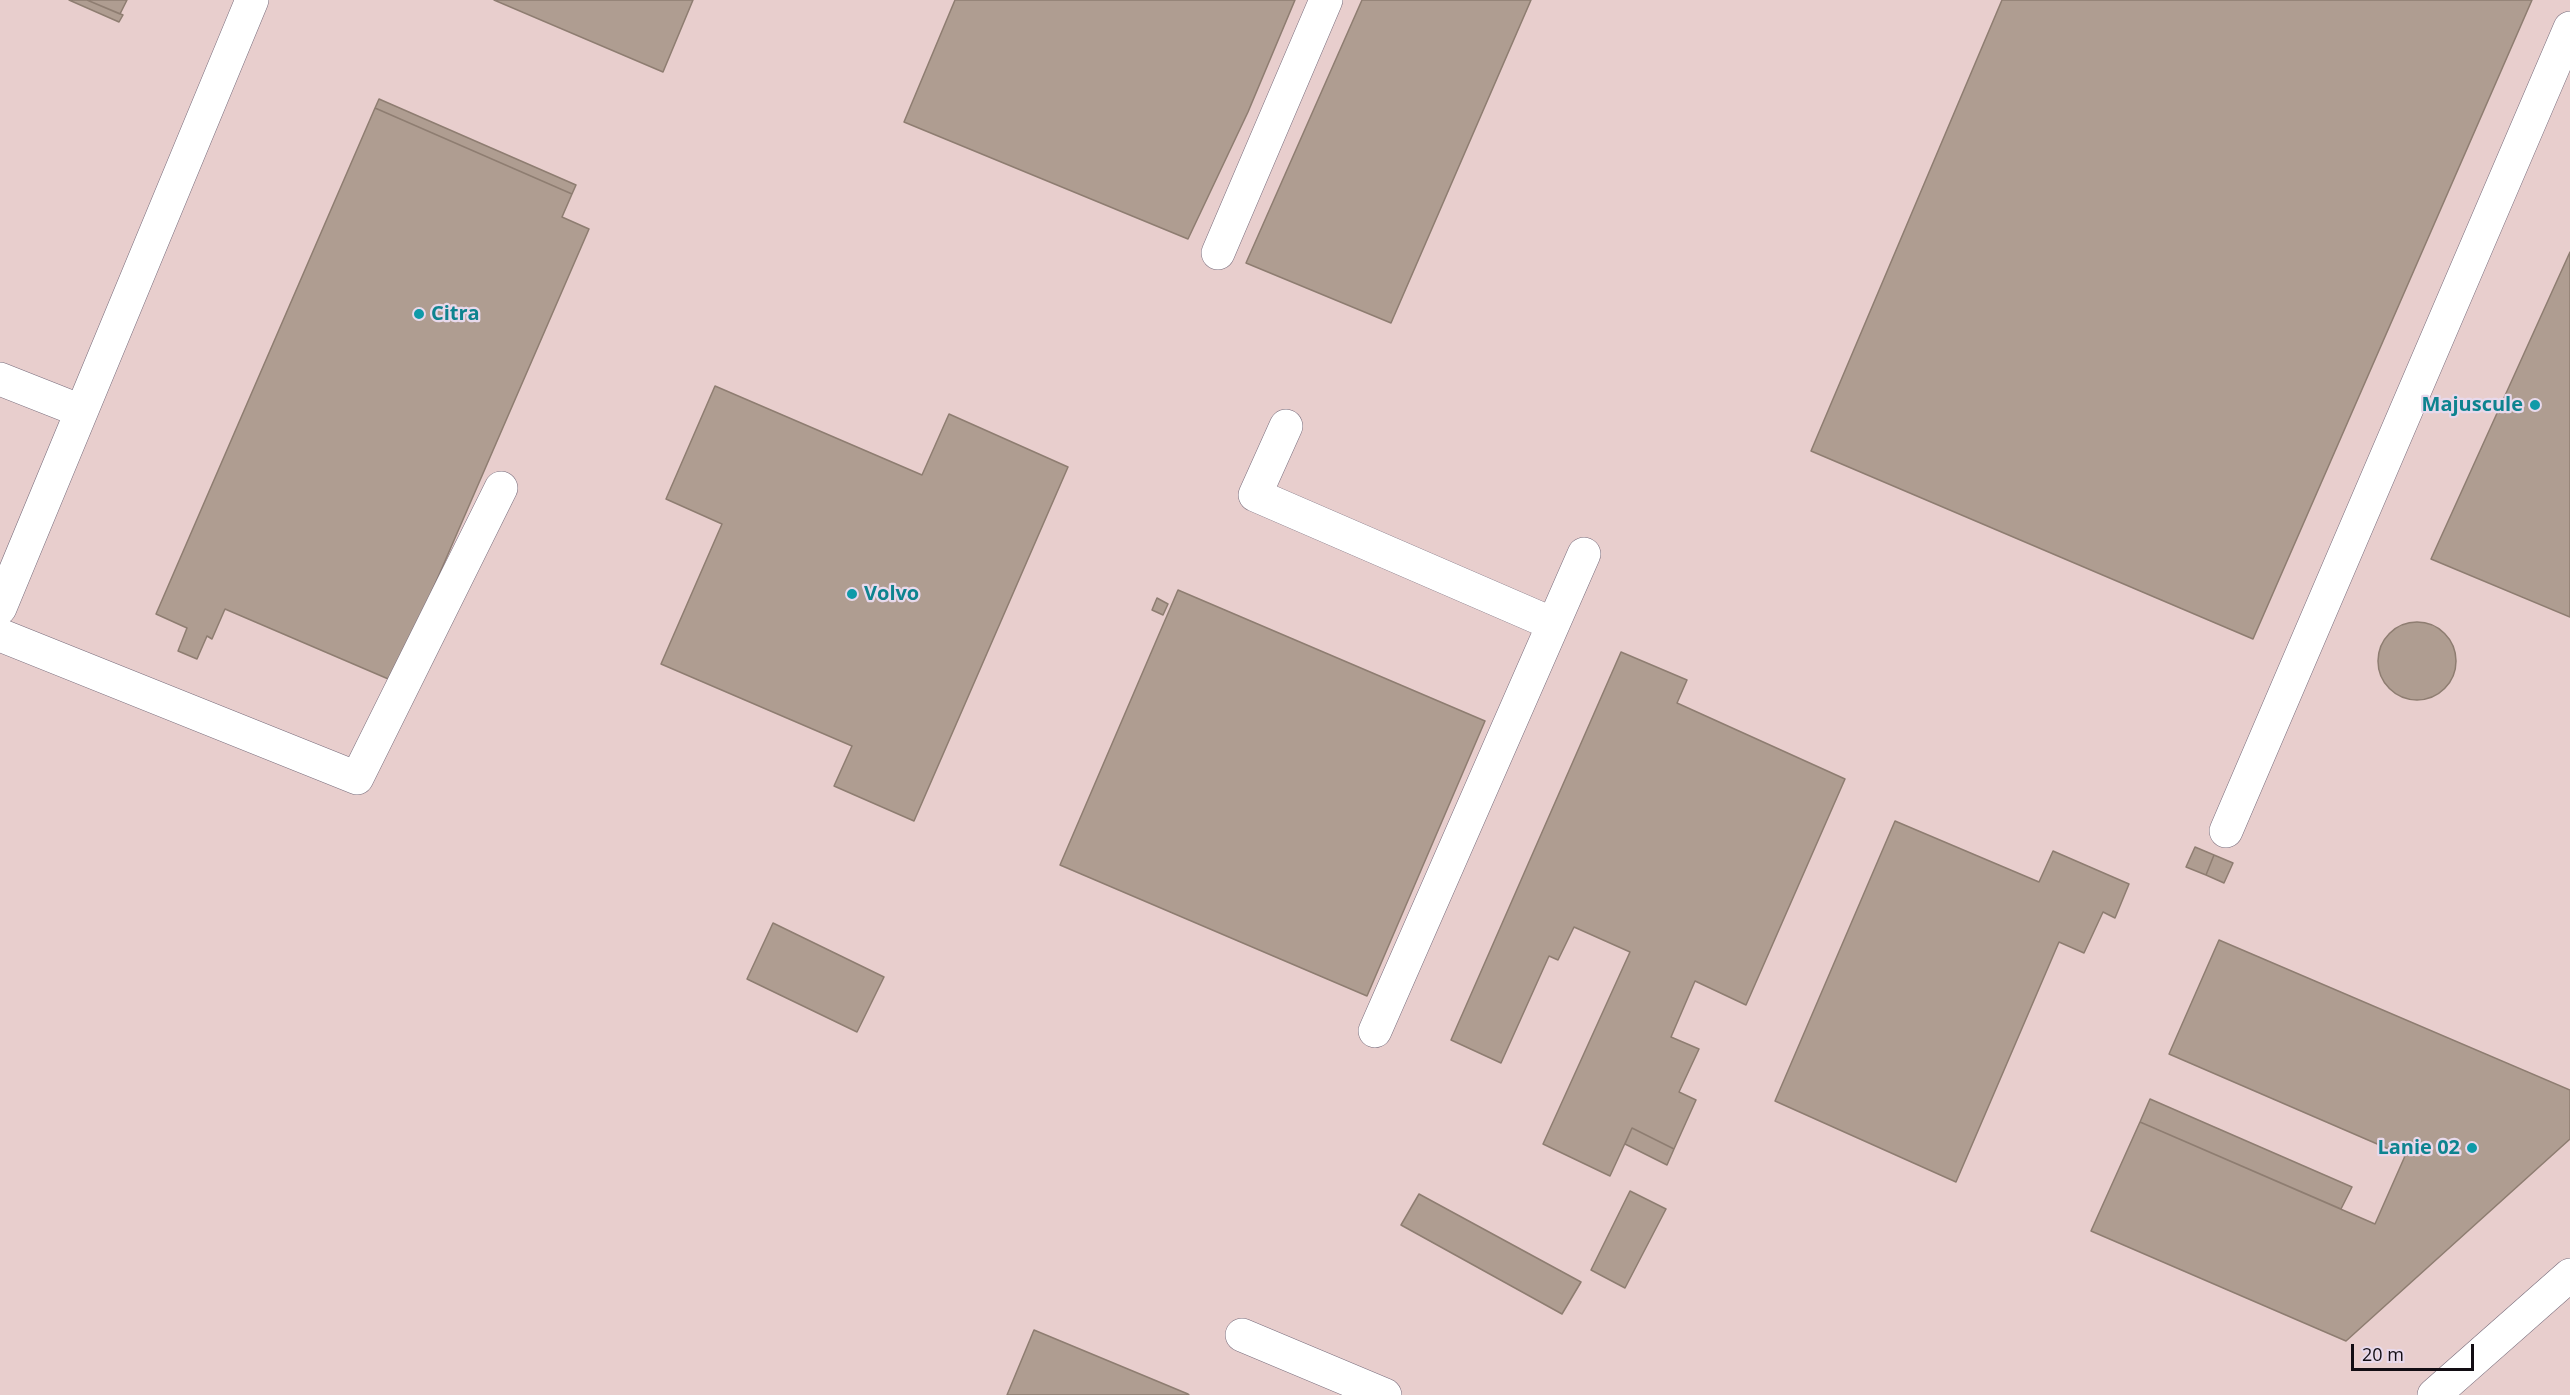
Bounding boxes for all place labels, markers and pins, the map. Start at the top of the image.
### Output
place label: Citra [431,302,480,326]
marker: Citra [412,307,426,321]
place label: Majuscule [2422,393,2523,417]
marker: Majuscule [2528,398,2542,412]
place label: Volvo [864,582,919,606]
marker: Volvo [845,587,859,601]
place label: Lanie 02 [2377,1136,2460,1160]
marker: Lanie 02 [2465,1141,2479,1155]

